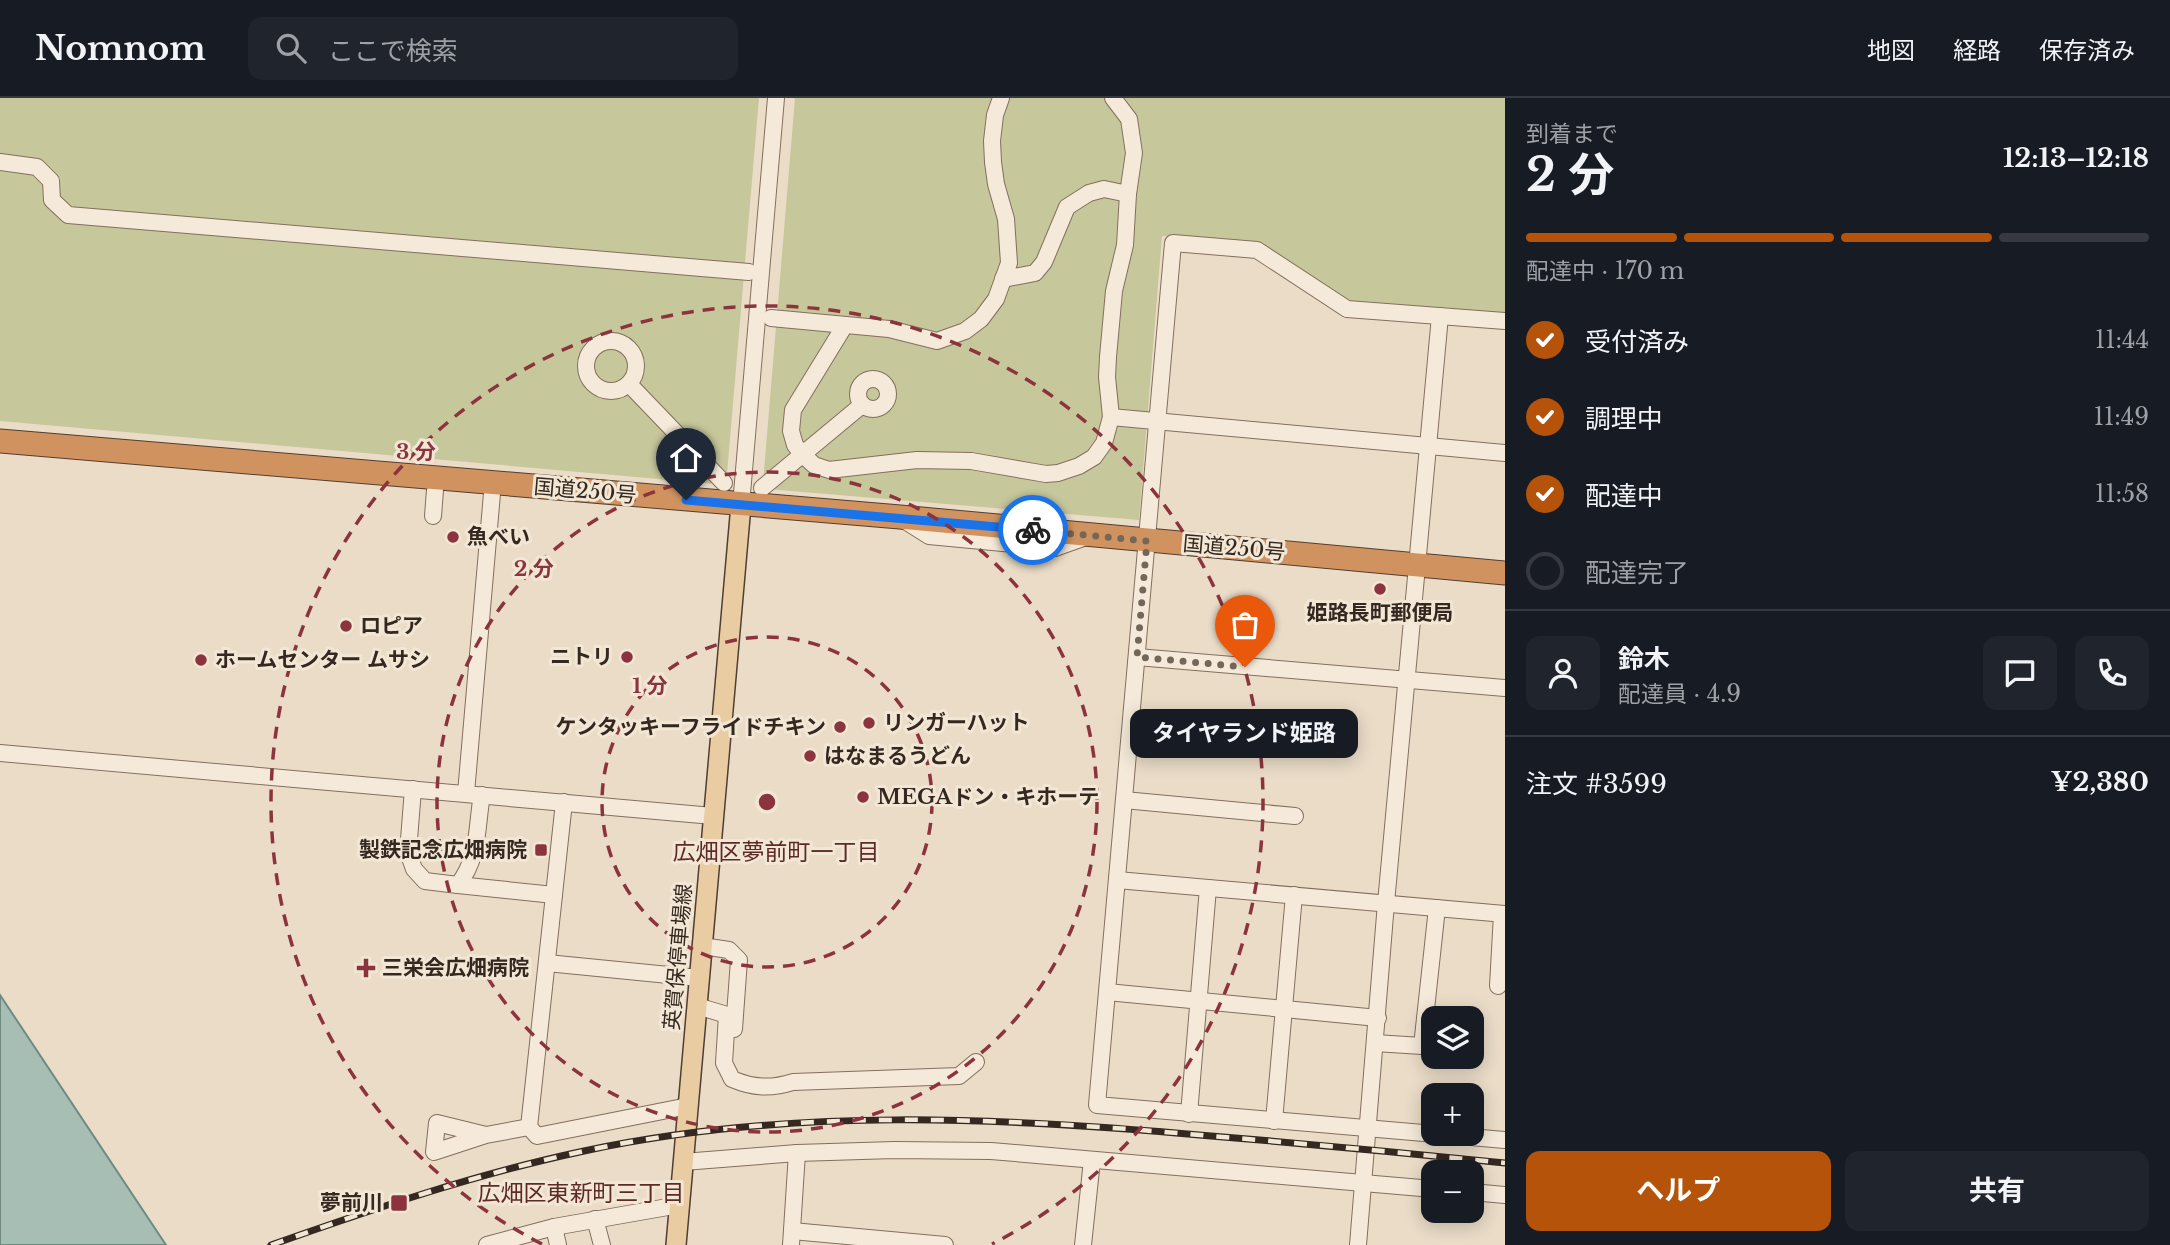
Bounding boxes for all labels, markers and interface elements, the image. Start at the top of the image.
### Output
search box [248,17,738,80]
text: Nomnom [35,28,206,69]
icon: search [272,29,310,67]
text: ここで検索 [328,35,458,67]
text: 地図 [1867,36,1915,65]
text: 経路 [1953,36,2001,65]
text: 保存済み [2039,36,2135,65]
text: 到着まで [1526,120,1618,148]
text: 12:13–12:18 [2003,142,2149,174]
text: 2 分 [1526,146,1614,203]
text: 配達中 · 170 m [1526,257,1684,285]
icon: check [1526,321,1564,359]
text: 受付済み [1585,326,1689,358]
text: 11:44 [2095,326,2149,354]
icon: check [1526,398,1564,436]
text: 調理中 [1585,403,1663,435]
text: 11:49 [2094,403,2149,431]
pin [656,428,716,500]
text: 3 分 [396,439,436,465]
icon: home [667,439,705,477]
street label: 国道250号 [533,474,637,508]
icon: check [1526,475,1564,513]
text: 配達中 [1585,480,1663,512]
text: 11:58 [2095,480,2149,508]
courier [998,495,1068,565]
icon: bike [1014,511,1052,549]
place label: 魚べい [467,524,530,550]
marker: 魚べい [445,529,461,545]
street label: 国道250号 [1182,531,1286,565]
text: 2 分 [514,556,554,582]
text: 配達完了 [1585,557,1689,589]
marker: 姫路長町郵便局 [1372,581,1388,597]
pin [1215,595,1275,667]
place label: 姫路長町郵便局 [1307,600,1454,626]
icon: bag [1226,606,1264,644]
place label: ロピア [360,613,423,639]
marker: ロピア [338,618,354,634]
button: person [1526,636,1600,710]
button: chat [1983,636,2057,710]
button: phone [2075,636,2149,710]
text: 鈴木 [1618,643,1670,675]
place label: ニトリ [550,644,613,670]
place label: ホームセンター ムサシ [215,647,430,673]
marker: ニトリ [619,649,635,665]
marker: ホームセンター ムサシ [193,652,209,668]
text: 1 分 [632,673,668,699]
text: 配達員 · 4.9 [1618,680,1741,708]
callout: タイヤランド姫路 [1131,709,1359,758]
place label: リンガーハット [883,710,1030,736]
place label: ケンタッキーフライドチキン [556,714,826,740]
marker: リンガーハット [861,715,877,731]
marker: ケンタッキーフライドチキン [832,719,848,735]
text: タイヤランド姫路 [1152,719,1336,747]
place label: はなまるうどん [824,743,971,769]
marker: はなまるうどん [802,748,818,764]
text: ¥2,380 [2050,766,2149,798]
text: 注文 #3599 [1526,768,1667,800]
place label: MEGAドン・キホーテ [877,784,1099,810]
marker: MEGAドン・キホーテ [855,789,871,805]
centre of rings [755,790,779,814]
place label: 製鉄記念広畑病院 [359,837,527,863]
district label: 広畑区夢前町一丁目 [673,838,880,866]
marker: 製鉄記念広畑病院 [533,842,549,858]
street label: 英賀保停車場線 [659,883,697,1031]
place label: 三栄会広畑病院 [382,955,529,981]
marker: 三栄会広畑病院 [356,958,376,978]
map controls [1421,1006,1484,1223]
button: layers [1421,1006,1484,1069]
button: + [1421,1083,1484,1146]
button: ヘルプ [1526,1151,1831,1231]
button: 共有 [1845,1151,2149,1231]
button: − [1421,1160,1484,1223]
district label: 広畑区東新町三丁目 [478,1179,685,1207]
place label: 夢前川 [320,1190,383,1216]
marker: 夢前川 [389,1193,409,1213]

